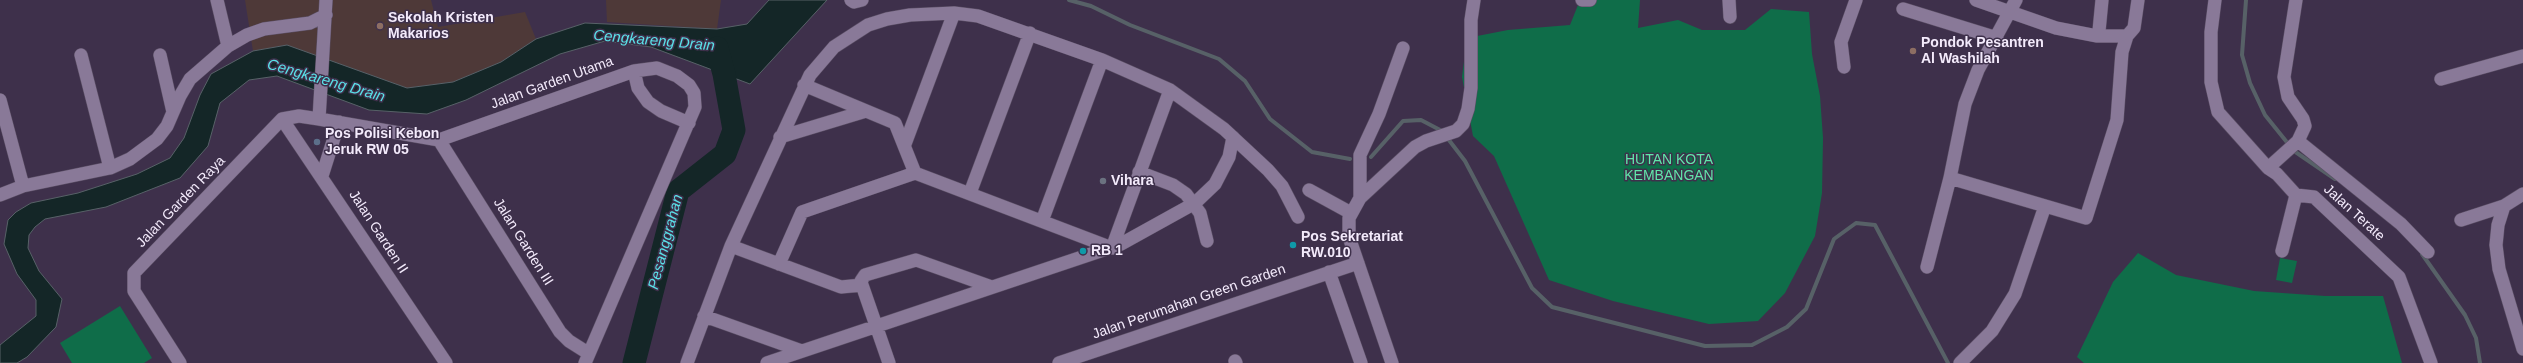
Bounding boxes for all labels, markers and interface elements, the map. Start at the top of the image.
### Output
place label: Sekolah Kristen Makarios [388,10,494,42]
marker: Sekolah Kristen Makarios [375,21,385,31]
water label: Cengkareng Drain [593,27,715,55]
place label: Pondok Pesantren Al Washilah [1921,35,2044,68]
marker: Pondok Pesantren Al Washilah [1908,46,1918,56]
street label: Jalan Garden Utama [488,53,616,113]
water label: Cengkareng Drain [265,56,387,106]
place label: Pos Polisi Kebon Jeruk RW 05 [325,126,439,158]
marker: Pos Polisi Kebon Jeruk RW 05 [312,137,322,147]
park label: HUTAN KOTA KEMBANGAN [1624,152,1714,184]
street label: Jalan Garden Raya [133,153,229,251]
place label: Vihara [1111,173,1154,189]
marker: Vihara [1098,176,1108,186]
street label: Jalan Terate [2320,181,2388,245]
street label: Jalan Garden II [345,187,411,277]
water label: Pesanggrahan [645,193,687,291]
street label: Jalan Garden III [489,195,557,289]
place label: Pos Sekretariat RW.010 [1301,229,1403,262]
marker: Pos Sekretariat RW.010 [1288,240,1298,250]
place label: RB 1 [1091,243,1123,259]
marker: RB 1 [1078,246,1088,256]
street label: Jalan Perumahan Green Garden [1090,261,1288,343]

